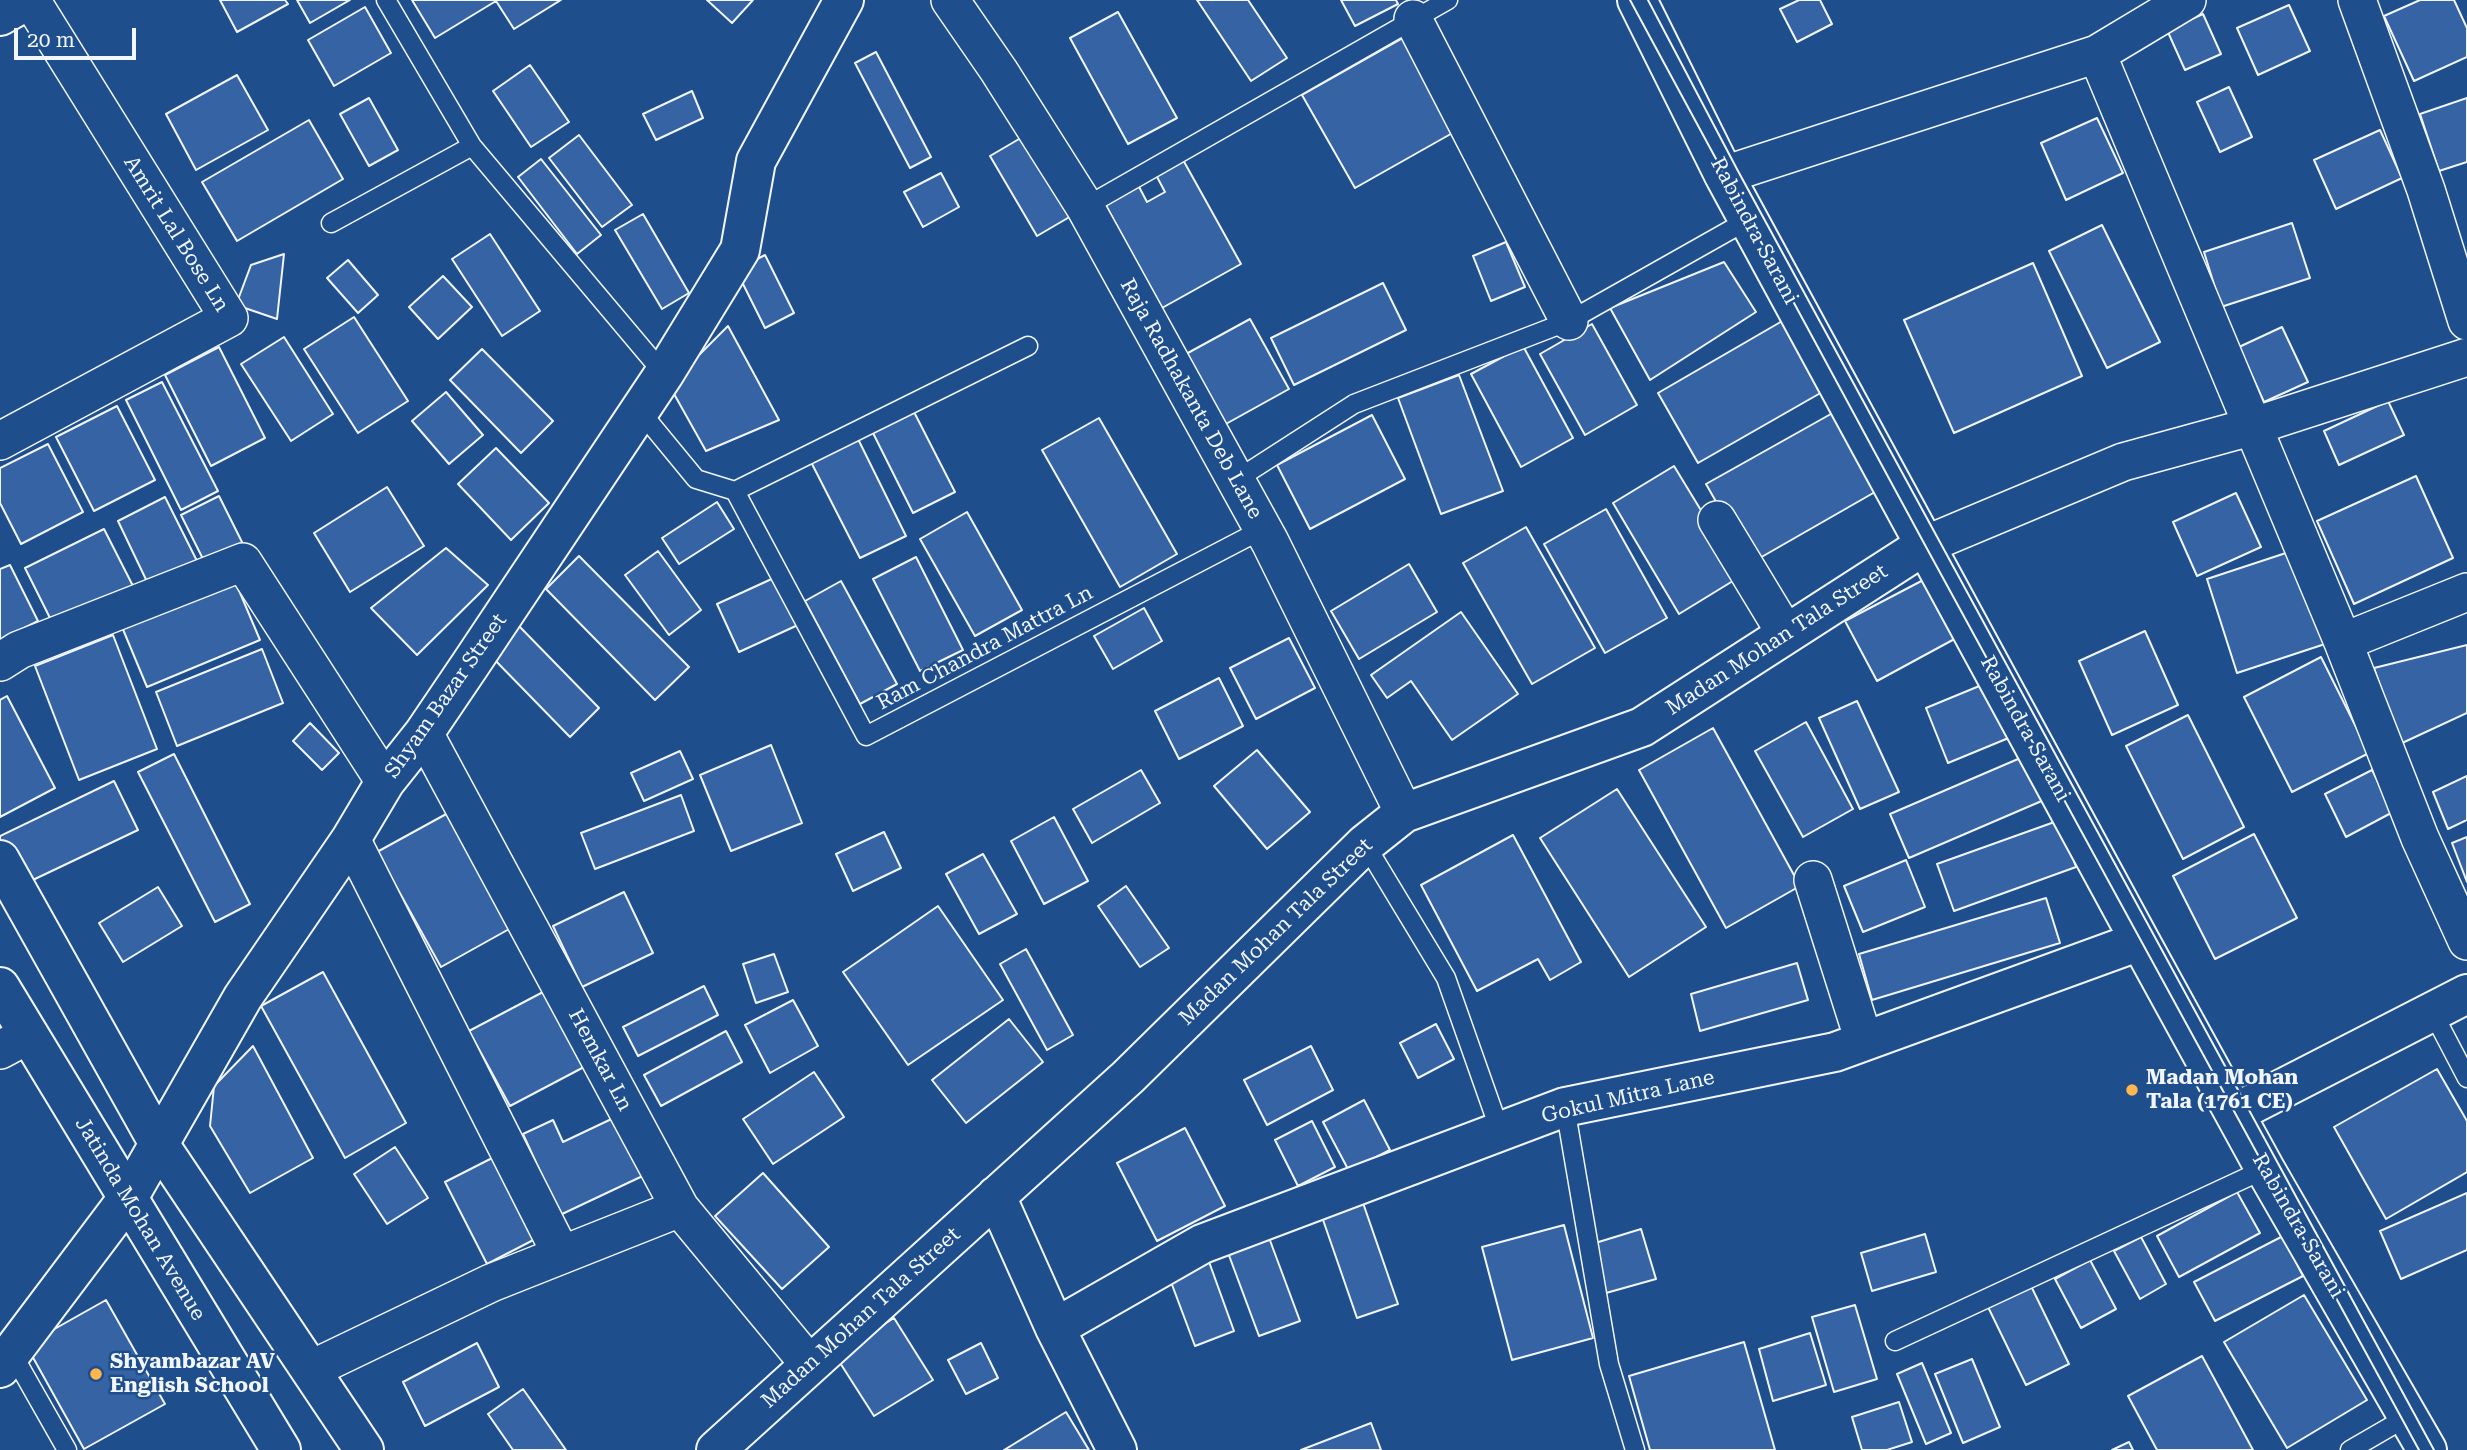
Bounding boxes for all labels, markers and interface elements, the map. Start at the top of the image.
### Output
scale bar [18,14,140,58]
text: 20 m [27,28,75,52]
street label: Amrit Lal Bose Ln [118,151,234,317]
street label: Rabindra Sarani [1705,153,1803,309]
street label: Raja Radhakanta Deb Lane [1114,275,1268,523]
street label: Madan Mohan Tala Street [1662,559,1892,721]
street label: Ram Chandra Mattra Ln [873,580,1097,716]
street label: Shyam Bazar Street [380,609,512,783]
street label: Rabindra Sarani [1975,652,2075,806]
street label: Madan Mohan Tala Street [1174,833,1378,1031]
street label: Hemkar Ln [563,1005,637,1115]
street label: Gokul Mitra Lane [1539,1065,1717,1129]
place label: Madan Mohan Tala (1761 CE) [2146,1065,2298,1115]
marker: Madan Mohan Tala (1761 CE) [2124,1082,2140,1098]
street label: Jatinda Mohan Avenue [69,1113,211,1325]
street label: Rabindra Sarani [2246,1149,2350,1303]
street label: Madan Mohan Tala Street [756,1222,966,1414]
place label: Shyambazar AV English School [110,1349,275,1399]
marker: Shyambazar AV English School [88,1366,104,1382]

